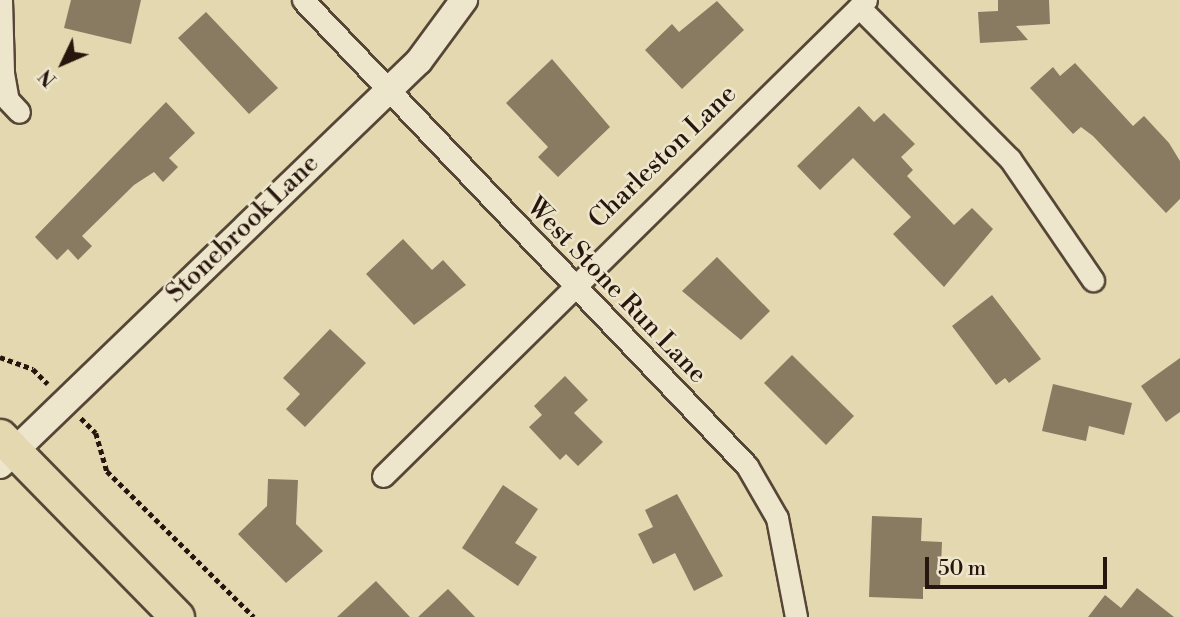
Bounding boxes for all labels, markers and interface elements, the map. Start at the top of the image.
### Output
north arrow [28,28,98,98]
text: N [34,64,62,91]
street label: Charleston Lane [583,79,743,235]
street label: Stonebrook Lane [160,148,326,310]
street label: West Stone Run Lane [519,192,713,390]
scale bar [928,544,1110,588]
text: 50 m [938,556,986,582]

